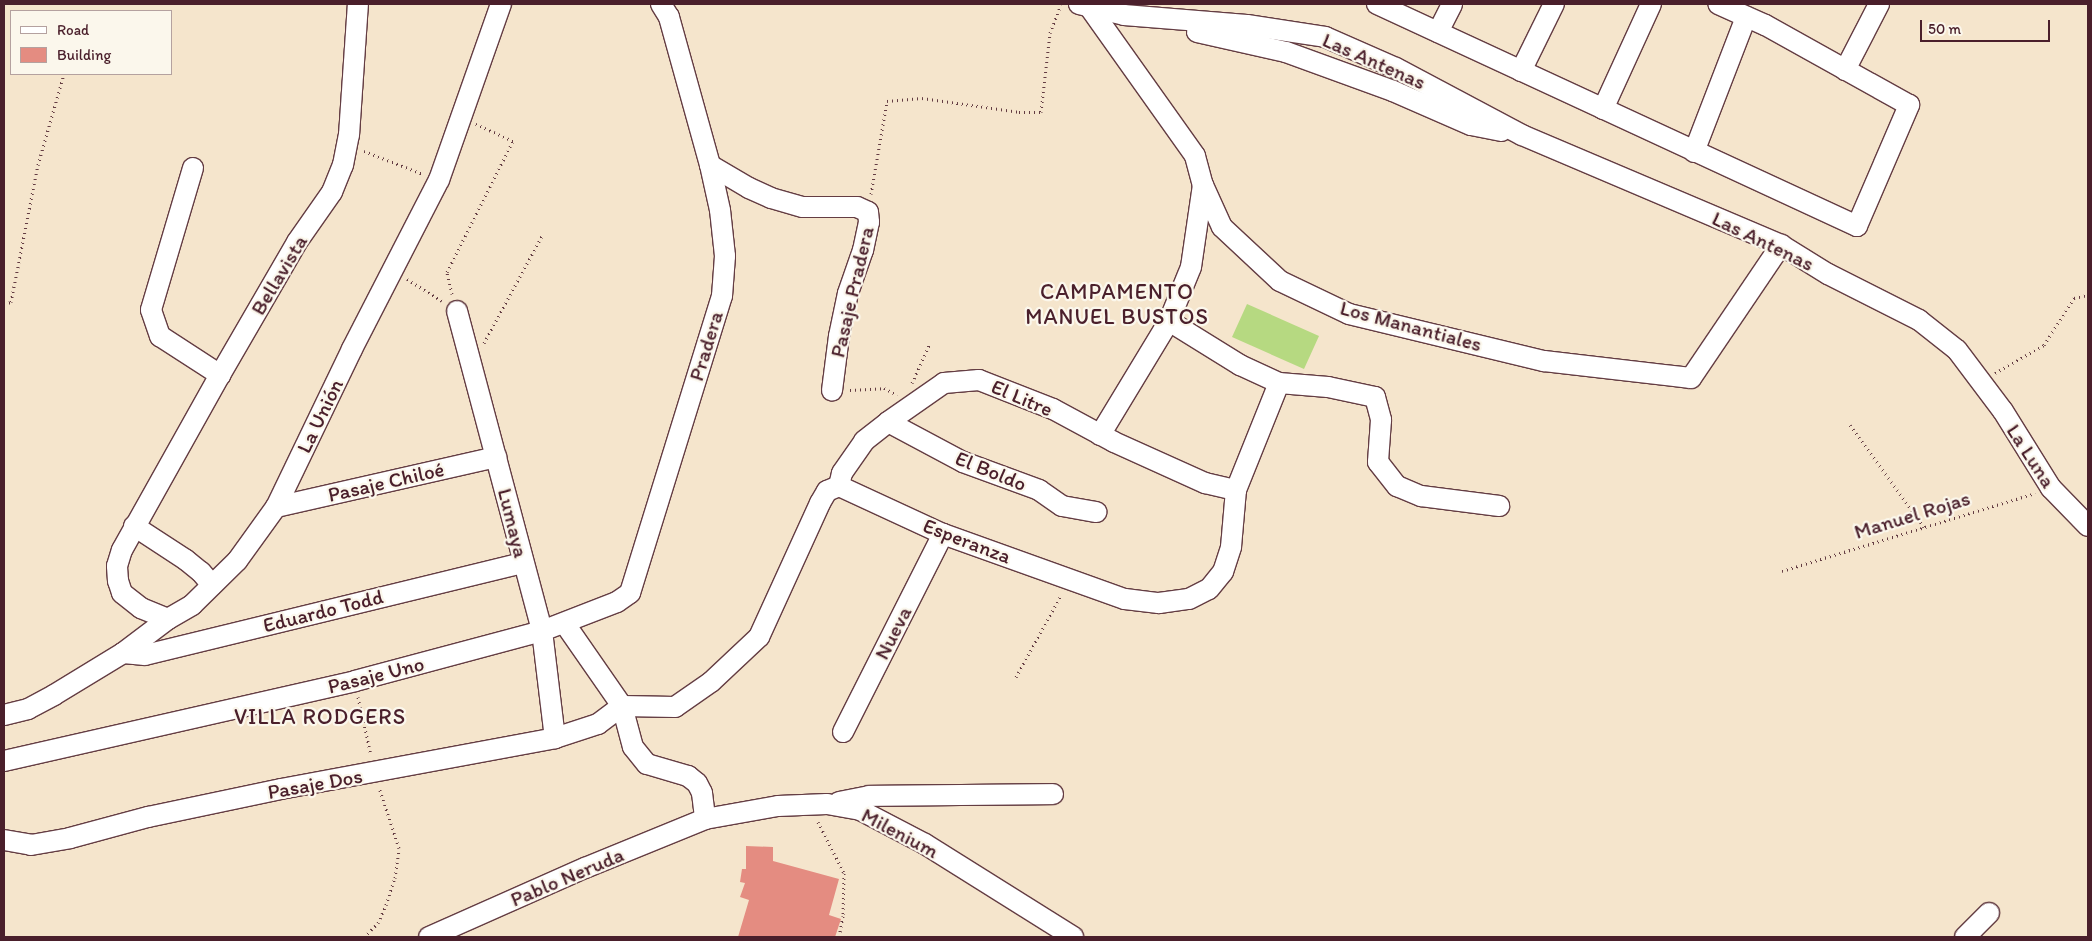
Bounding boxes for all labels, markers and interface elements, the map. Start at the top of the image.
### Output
legend [10,10,172,75]
scale bar [1922,10,2052,42]
text: 50 m [1928,20,1961,38]
text: Road [57,21,89,39]
street label: Las Antenas [1318,27,1430,95]
text: Building [57,46,111,64]
street label: Las Antenas [1708,205,1818,277]
street label: Pasaje Pradera [825,224,879,360]
street label: Bellavista [245,230,313,320]
district label: CAMPAMENTO MANUEL BUSTOS [1023,278,1211,330]
street label: Los Manantiales [1337,295,1485,357]
street label: Pradera [683,308,729,384]
street label: El Litre [988,374,1056,422]
street label: La Unión [291,375,349,457]
street label: La Luna [2001,420,2061,492]
street label: El Boldo [952,445,1030,497]
street label: Pasaje Chiloé [325,456,447,508]
street label: Manuel Rojas [1851,485,1973,545]
street label: Lumaya [492,486,534,560]
street label: Esperanza [919,513,1015,569]
street label: Eduardo Todd [260,584,386,638]
street label: Nueva [869,602,917,664]
street label: Pasaje Uno [325,651,427,699]
district label: VILLA RODGERS [233,704,407,730]
street label: Pasaje Dos [266,763,364,805]
street label: Milenium [857,802,943,864]
street label: Pablo Neruda [507,842,627,912]

